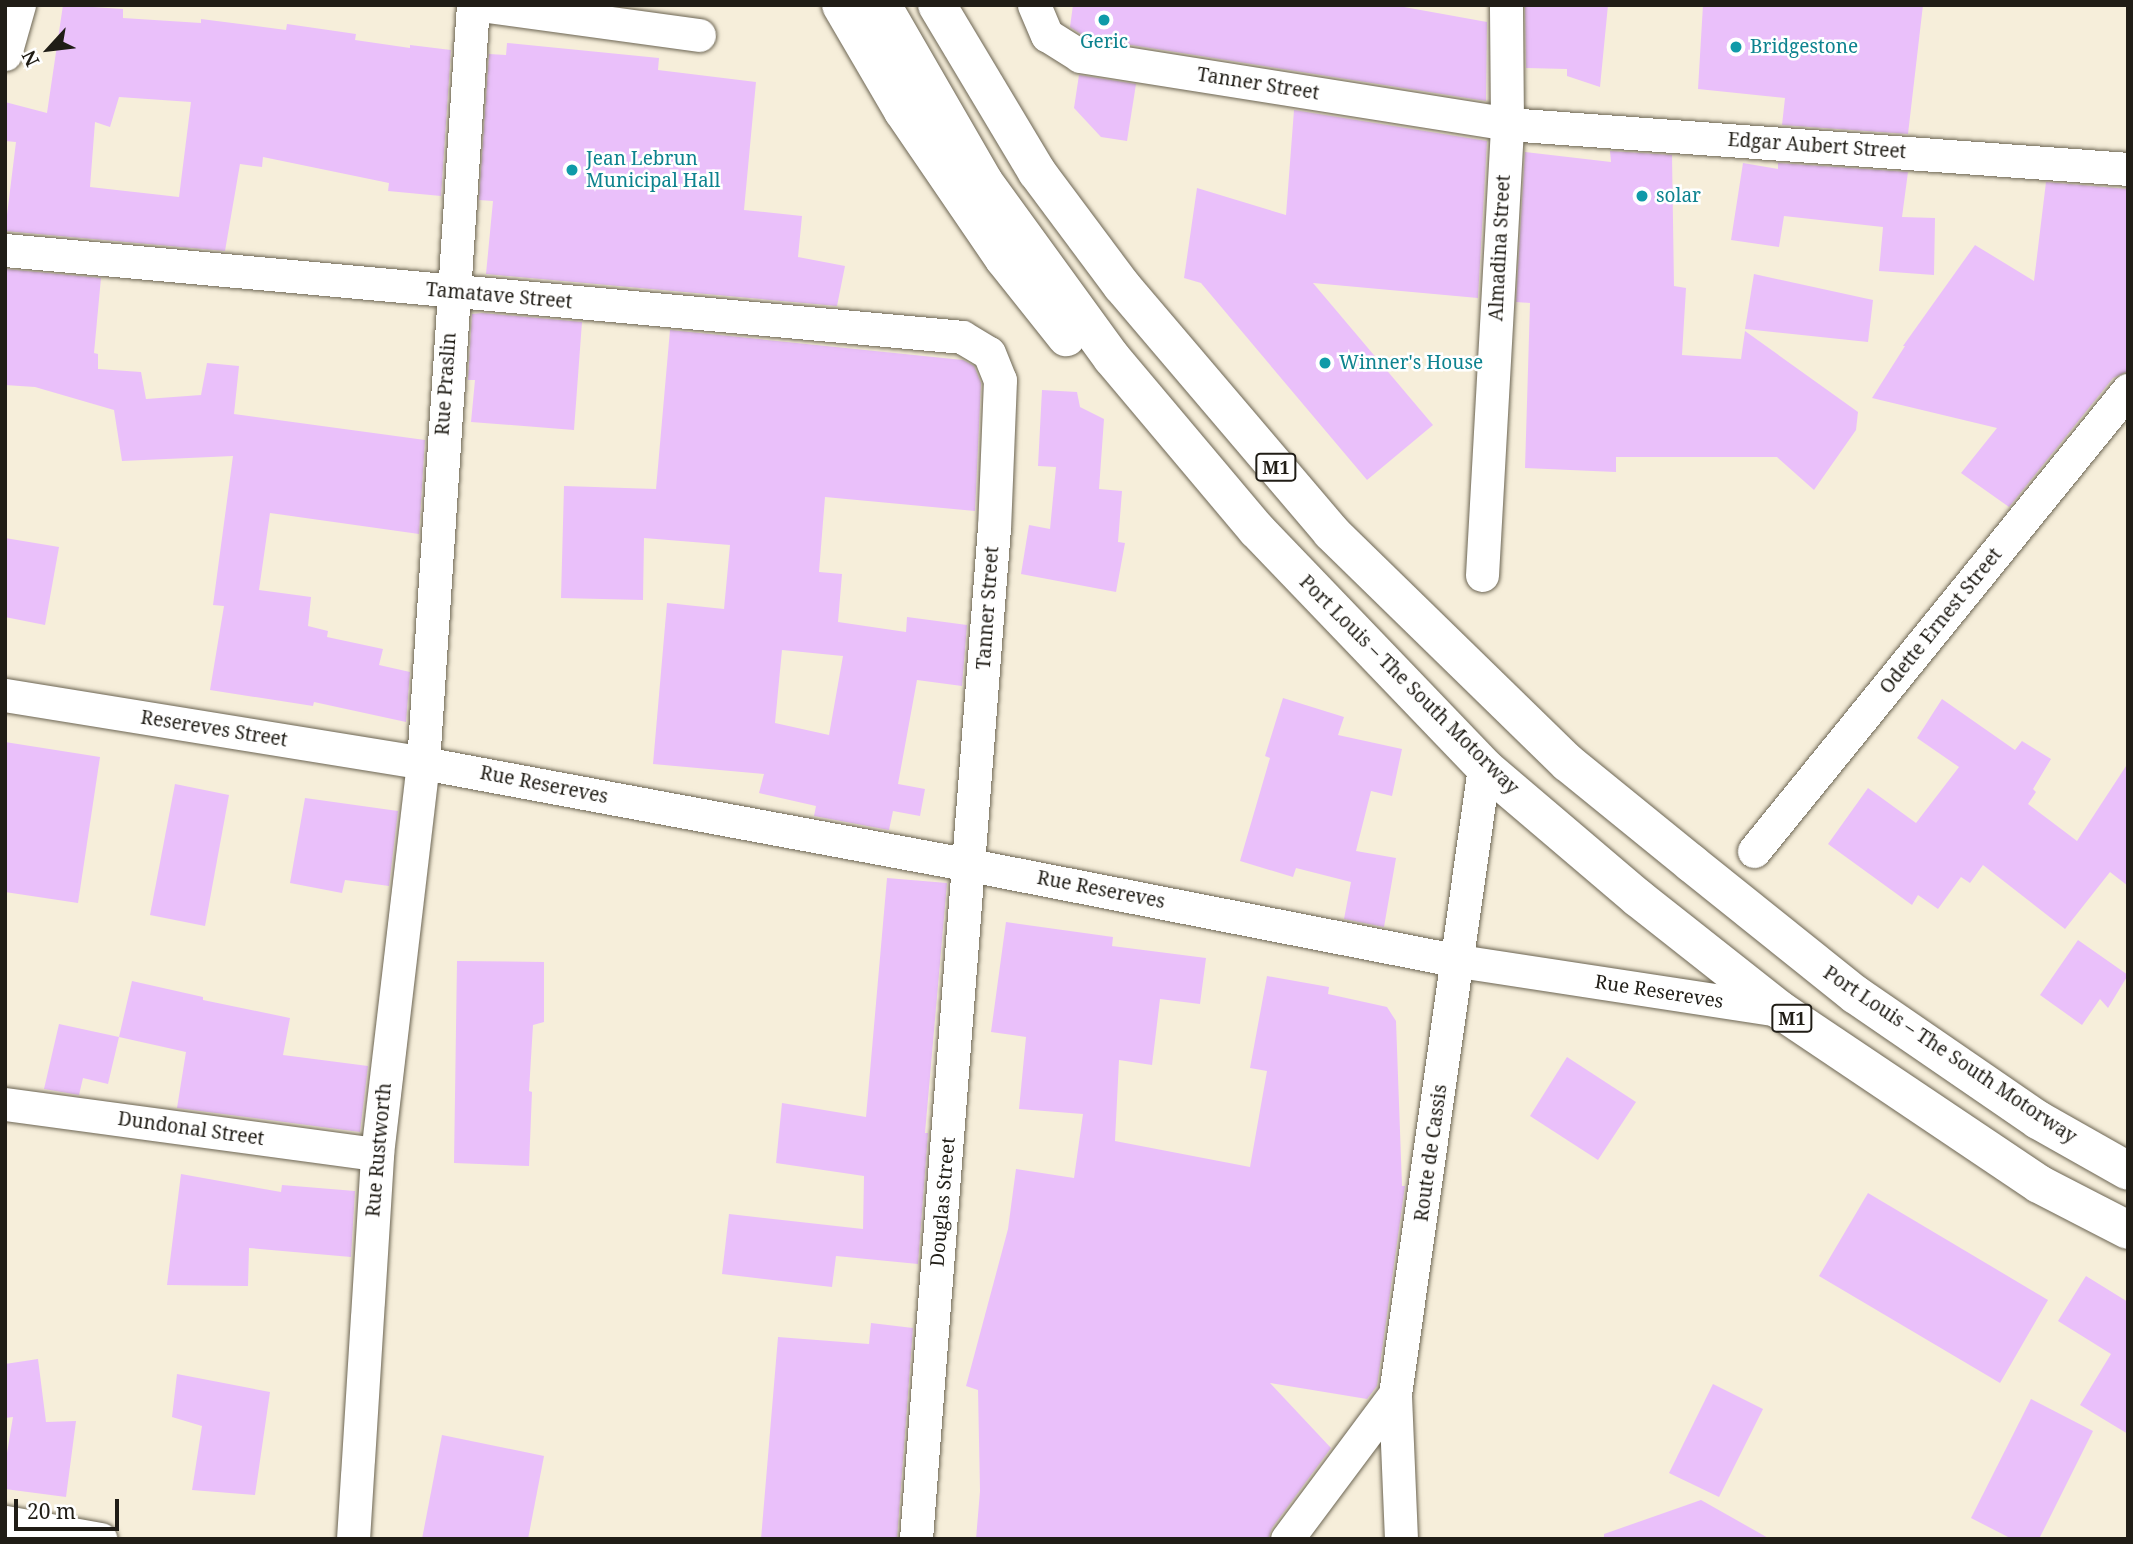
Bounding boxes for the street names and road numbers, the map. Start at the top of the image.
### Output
street label: Tanner Street [1195,63,1321,105]
street label: Edgar Aubert Street [1727,128,1907,164]
street label: Almadina Street [1485,174,1515,322]
street label: Tamatave Street [425,278,573,314]
street label: Rue Praslin [431,332,461,436]
road number: M1 [1255,452,1297,481]
street label: Odette Ernest Street [1875,544,2007,698]
street label: Tanner Street [972,546,1004,670]
street label: Port Louis – The South Motorway [1295,571,1523,799]
street label: Resereves Street [139,706,289,752]
street label: Rue Resereves [478,761,610,809]
street label: Rue Resereves [1035,866,1167,914]
street label: Port Louis – The South Motorway [1819,962,2081,1148]
street label: Rue Resereves [1593,971,1725,1013]
road number: M1 [1771,1003,1813,1032]
street label: Rue Rustworth [362,1082,396,1218]
street label: Route de Cassis [1410,1083,1452,1223]
street label: Dundonal Street [116,1107,266,1151]
street label: Douglas Street [926,1136,960,1268]

